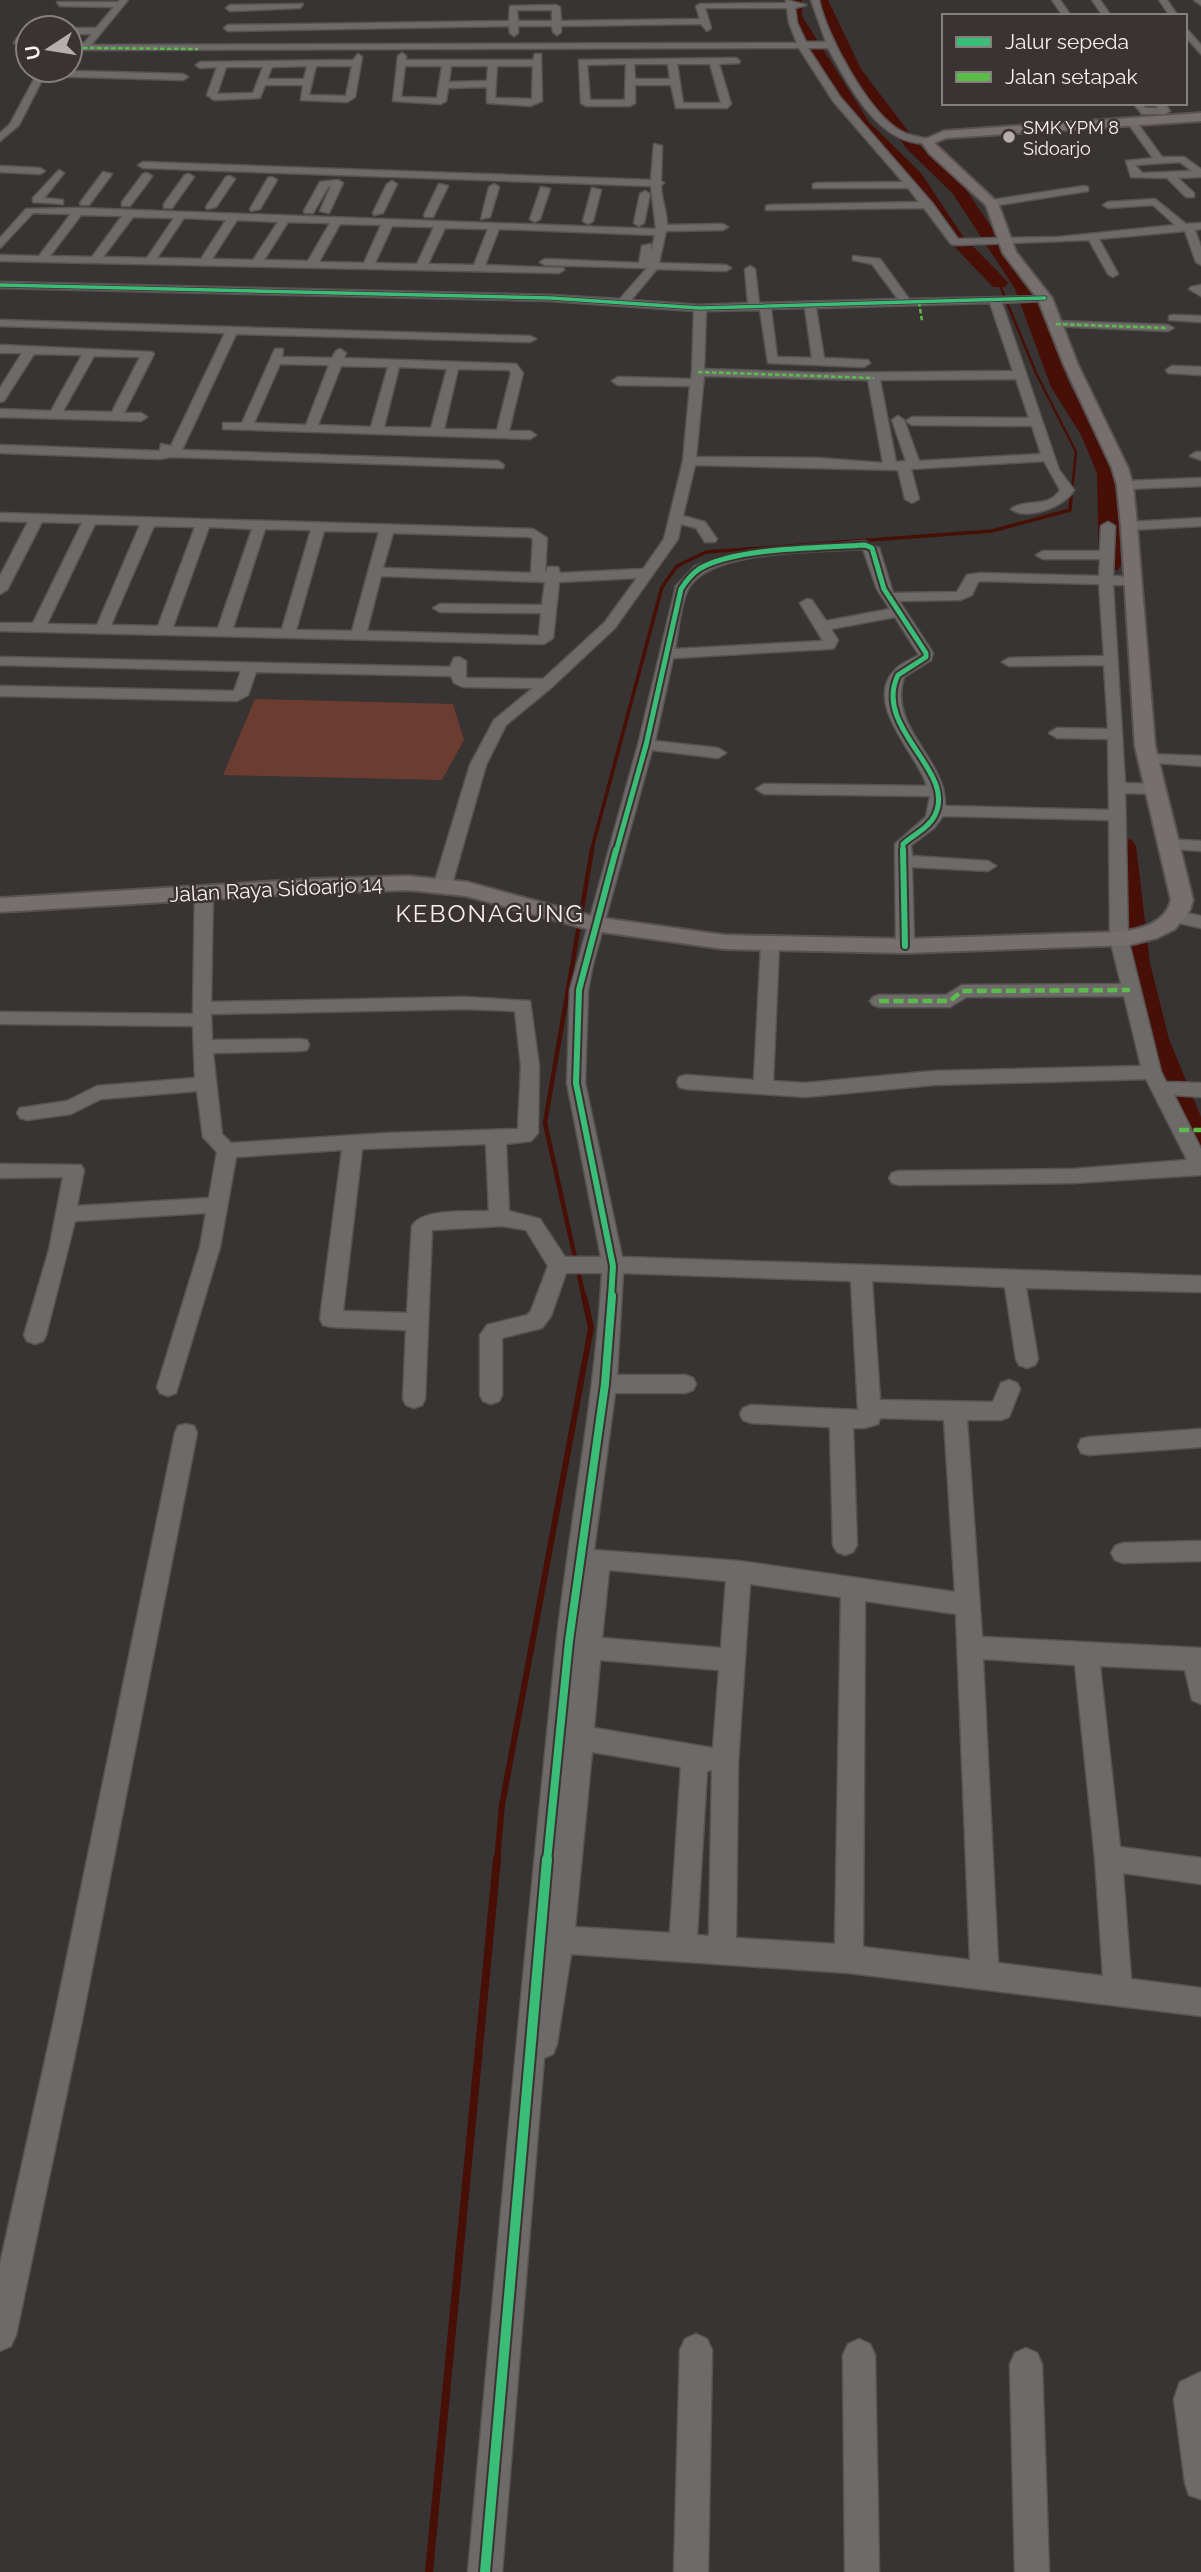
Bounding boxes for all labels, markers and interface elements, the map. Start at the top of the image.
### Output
north arrow [14,14,84,84]
legend [942,14,1187,105]
text: Jalur sepeda [1005,29,1129,54]
text: U [20,43,45,62]
text: Jalan setapak [1005,64,1138,89]
place label: SMK YPM 8 Sidoarjo [1023,117,1119,159]
marker: SMK YPM 8 Sidoarjo [1001,129,1017,145]
street label: Jalan Raya Sidoarjo 14 [169,871,383,907]
district label: KEBONAGUNG [395,899,585,928]

